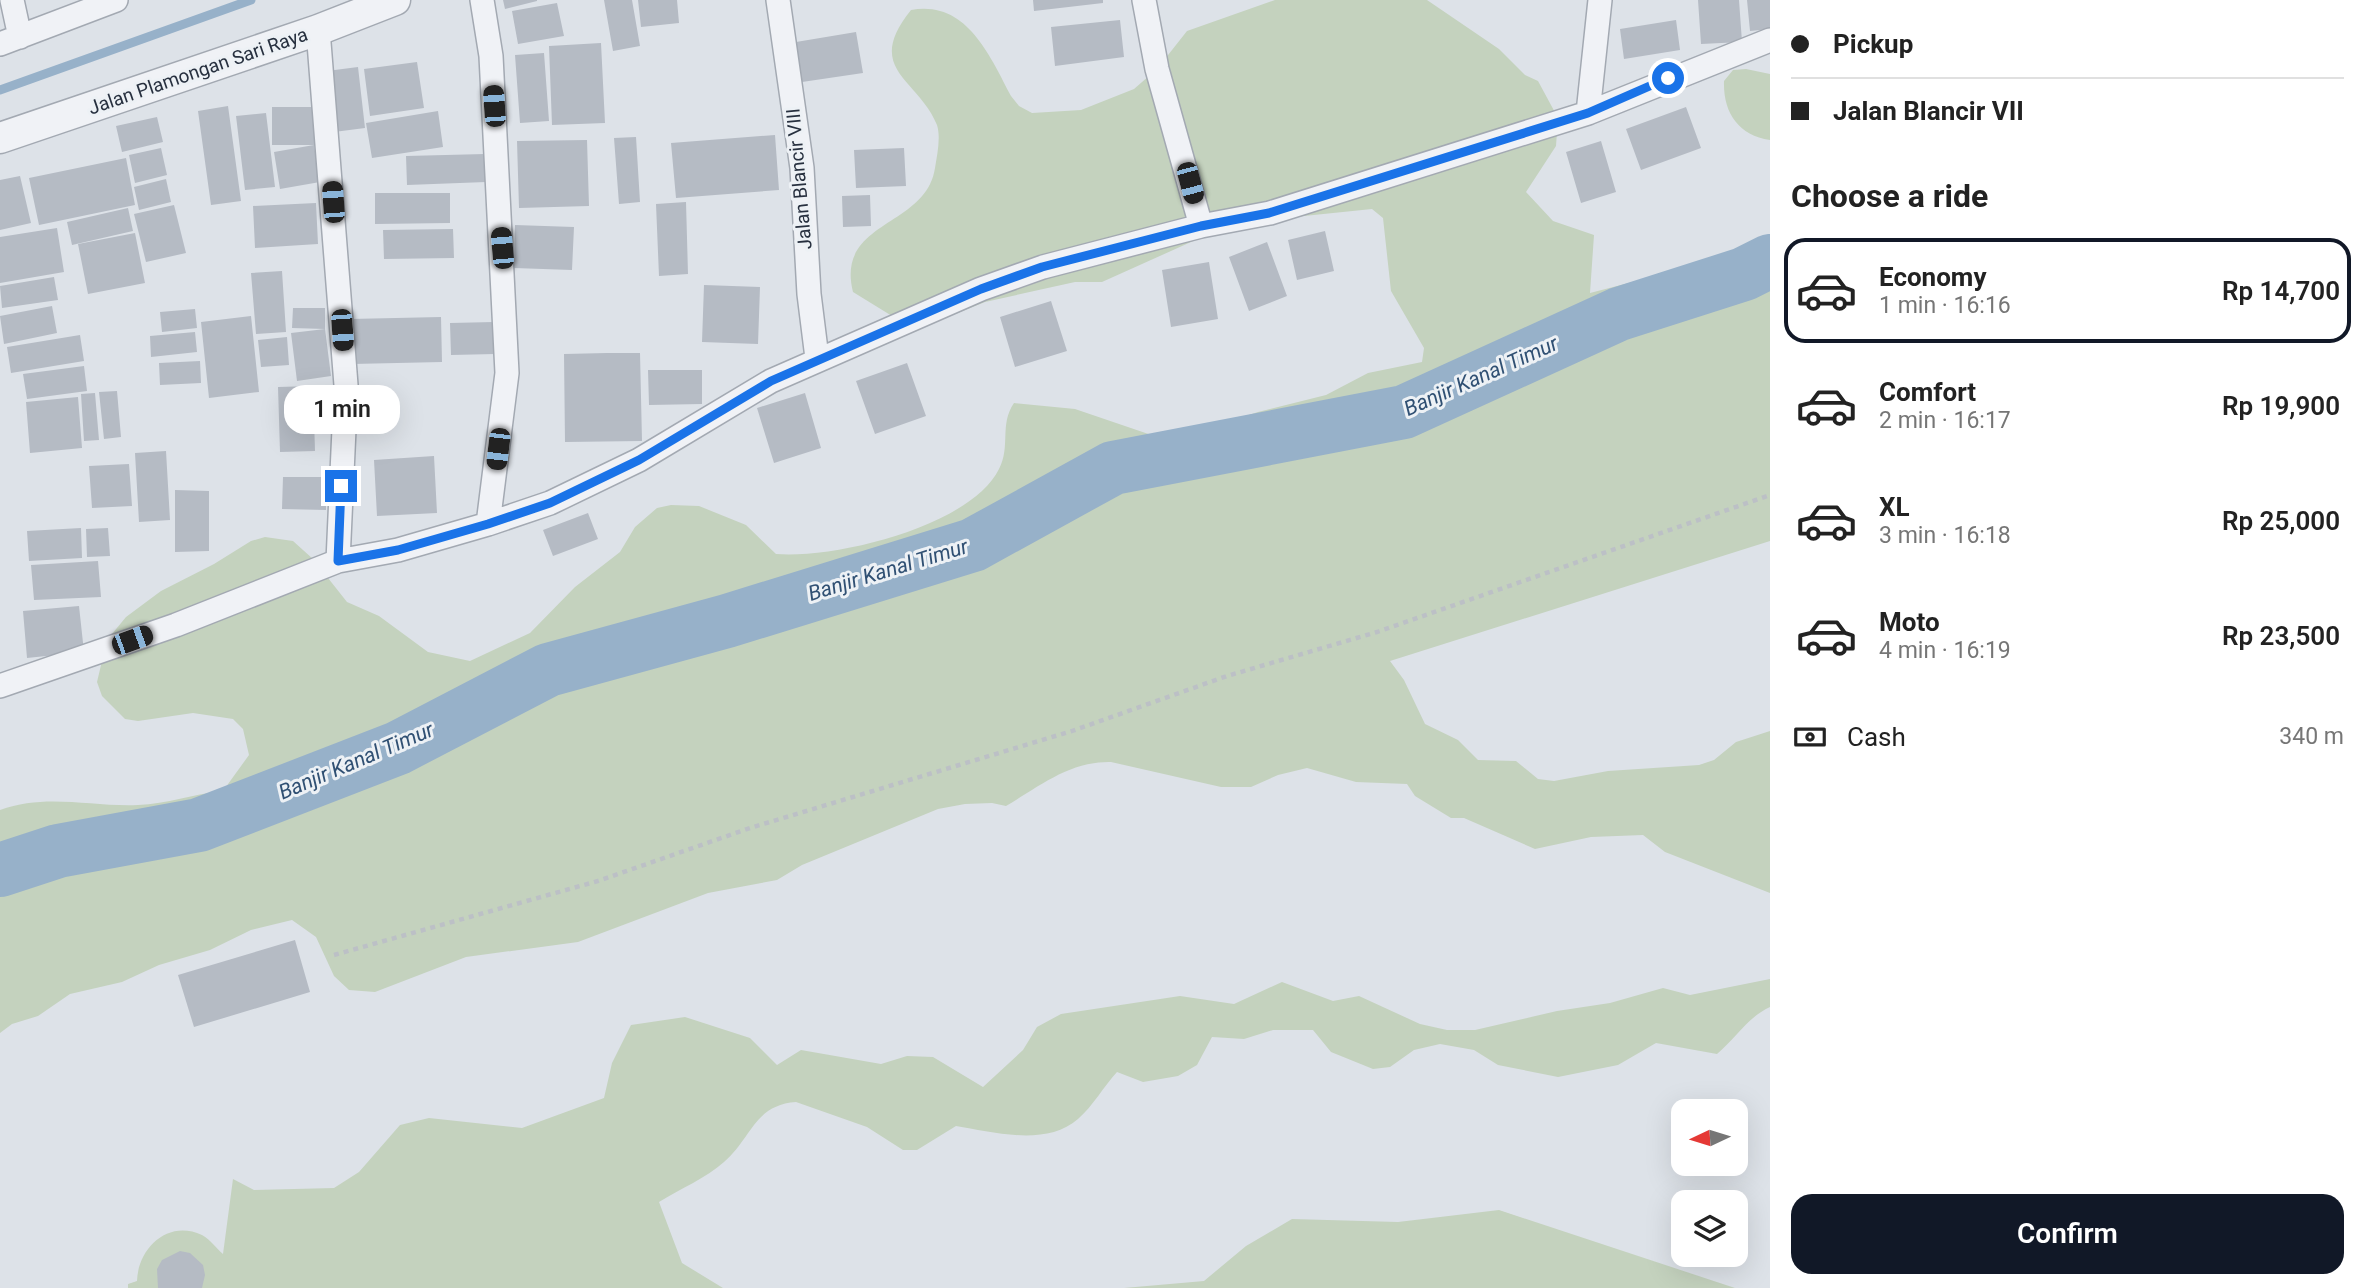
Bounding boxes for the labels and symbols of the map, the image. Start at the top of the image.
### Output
street label: Jalan Plamongan Sari Raya [85,23,311,119]
route start [1652,62,1684,94]
car [483,84,506,128]
street label: Jalan Blancir VIII [781,107,817,251]
car [1175,160,1206,206]
car [322,180,345,224]
car [490,226,515,270]
car [331,308,354,352]
water label: Banjir Kanal Timur [1400,331,1563,421]
callout: 1 min [283,384,399,434]
car [486,427,511,471]
route end [325,470,357,502]
water label: Banjir Kanal Timur [805,534,972,606]
car [109,623,156,657]
water label: Banjir Kanal Timur [275,717,438,804]
north arrow [1671,1099,1748,1176]

